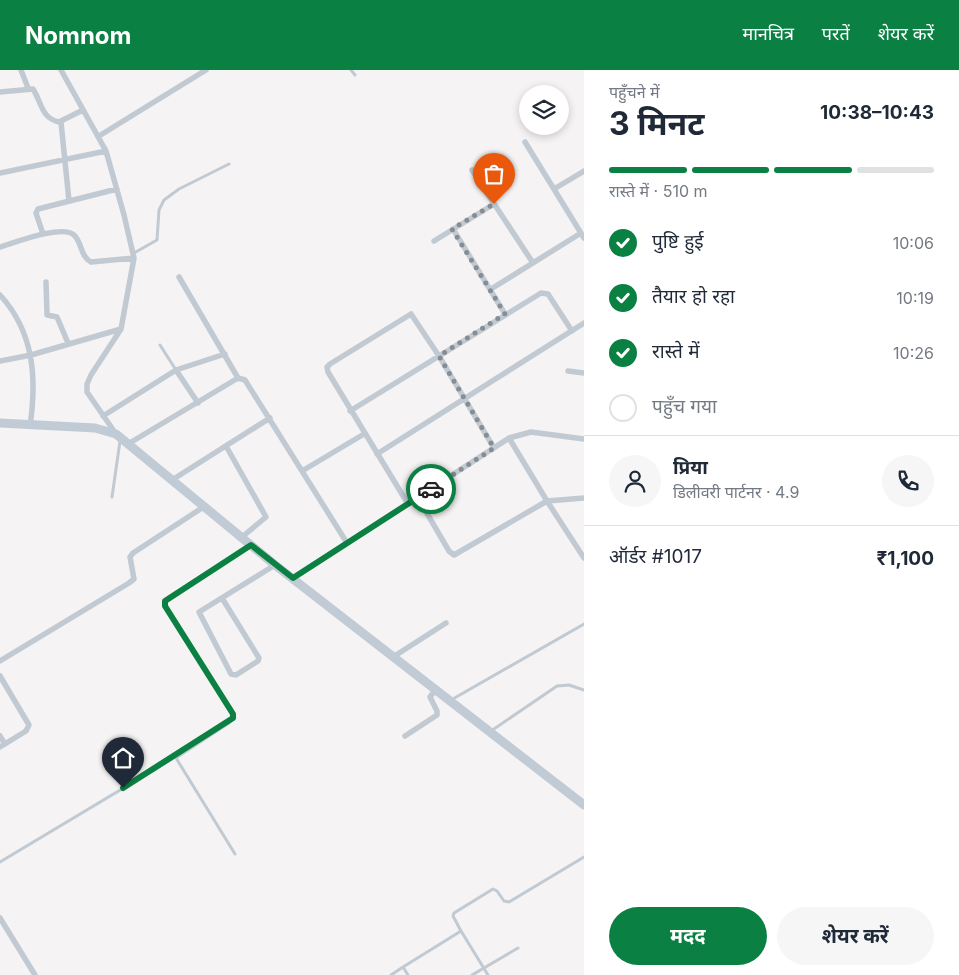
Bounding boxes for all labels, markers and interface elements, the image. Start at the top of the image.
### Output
text: Nomnom [25,21,131,50]
text: मानचित्र [742,23,794,44]
text: परतें [822,23,850,44]
text: शेयर करें [878,23,934,44]
text: पहुँचने में [609,82,660,102]
map controls [519,85,569,135]
button: layers [519,85,569,135]
text: 10:38–10:43 [820,101,934,124]
text: 3 मिनट [609,104,704,143]
pin [473,153,515,204]
icon: bag [480,160,508,188]
text: रास्ते में · 510 m [609,181,708,201]
icon: check [609,229,637,257]
text: पुष्टि हुई [652,230,704,253]
text: 10:06 [893,233,934,253]
icon: check [609,284,637,312]
text: तैयार हो रहा [652,285,735,308]
text: 10:19 [896,288,934,308]
icon: check [609,339,637,367]
text: रास्ते में [652,340,700,363]
text: 10:26 [893,343,934,363]
text: पहुँच गया [652,395,717,418]
button: person [609,455,661,507]
button: phone [882,455,934,507]
text: प्रिया [673,456,708,479]
courier [406,464,456,514]
icon: car [417,475,445,503]
text: डिलीवरी पार्टनर · 4.9 [673,482,799,502]
text: ऑर्डर #1017 [609,545,702,568]
text: ₹1,100 [877,547,934,570]
pin [102,737,144,788]
icon: home [109,744,137,772]
button: मदद [609,907,767,965]
button: शेयर करें [777,907,934,965]

